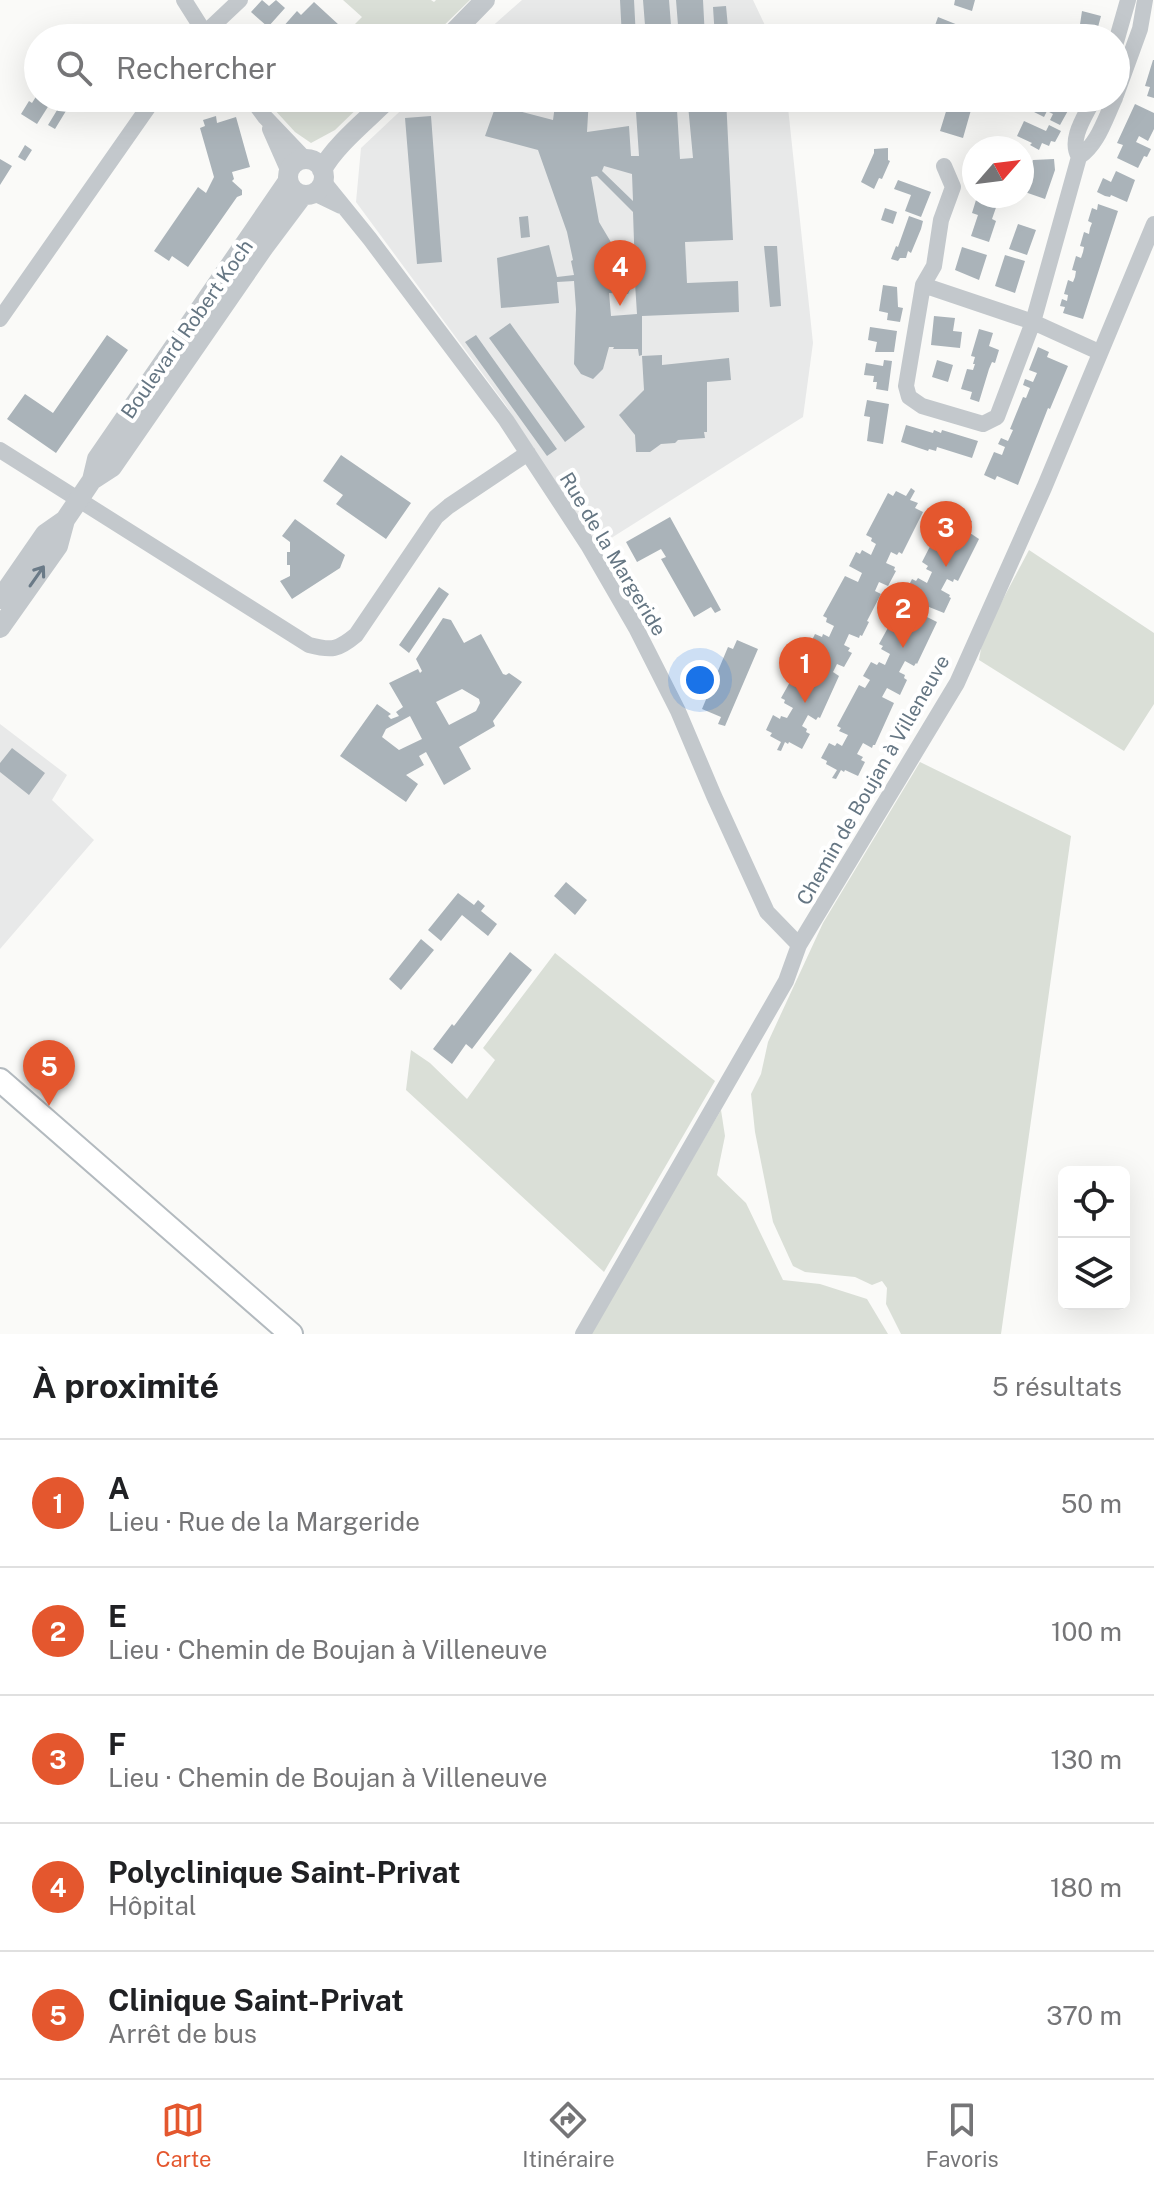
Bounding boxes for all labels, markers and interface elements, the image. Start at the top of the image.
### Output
search box [24,24,1130,112]
icon: search [52,46,96,90]
text: Rechercher [116,50,277,86]
north arrow [962,136,1034,208]
street label: Boulevard Robert Koch [116,235,258,423]
pin: 4 [594,240,646,306]
street label: Rue de la Margeride [555,468,671,640]
pin: 3 [920,501,972,567]
one-way arrow [28,566,45,587]
pin: 2 [877,582,929,648]
pin: 1 [779,637,831,703]
street label: Chemin de Boujan à Villeneuve [791,651,955,909]
your location [680,660,720,700]
pin: 5 [23,1040,75,1106]
map controls [1058,1166,1130,1310]
button: locate [1058,1166,1130,1238]
button: layers [1058,1238,1130,1310]
text: À proximité [32,1366,219,1406]
text: 5 résultats [992,1371,1122,1402]
text: A [108,1470,130,1506]
text: 1 [52,1488,64,1519]
text: 50 m [1061,1488,1122,1519]
text: Lieu · Rue de la Margeride [108,1506,420,1537]
text: E [108,1598,127,1634]
text: 2 [50,1616,66,1647]
text: 100 m [1051,1616,1122,1647]
text: Lieu · Chemin de Boujan à Villeneuve [108,1634,548,1665]
text: F [108,1726,126,1762]
text: 3 [49,1744,67,1775]
text: 130 m [1050,1744,1122,1775]
text: Lieu · Chemin de Boujan à Villeneuve [108,1762,548,1793]
text: Polyclinique Saint-Privat [108,1854,460,1890]
text: 4 [49,1872,67,1903]
text: 180 m [1050,1872,1122,1903]
text: Hôpital [108,1890,197,1921]
text: Clinique Saint-Privat [108,1982,404,2018]
text: 5 [49,2000,67,2031]
text: 370 m [1046,2000,1122,2031]
text: Arrêt de bus [108,2018,257,2049]
tab: Carte [155,2098,212,2172]
tab: Itinéraire [522,2098,615,2172]
tab: Favoris [925,2098,999,2172]

